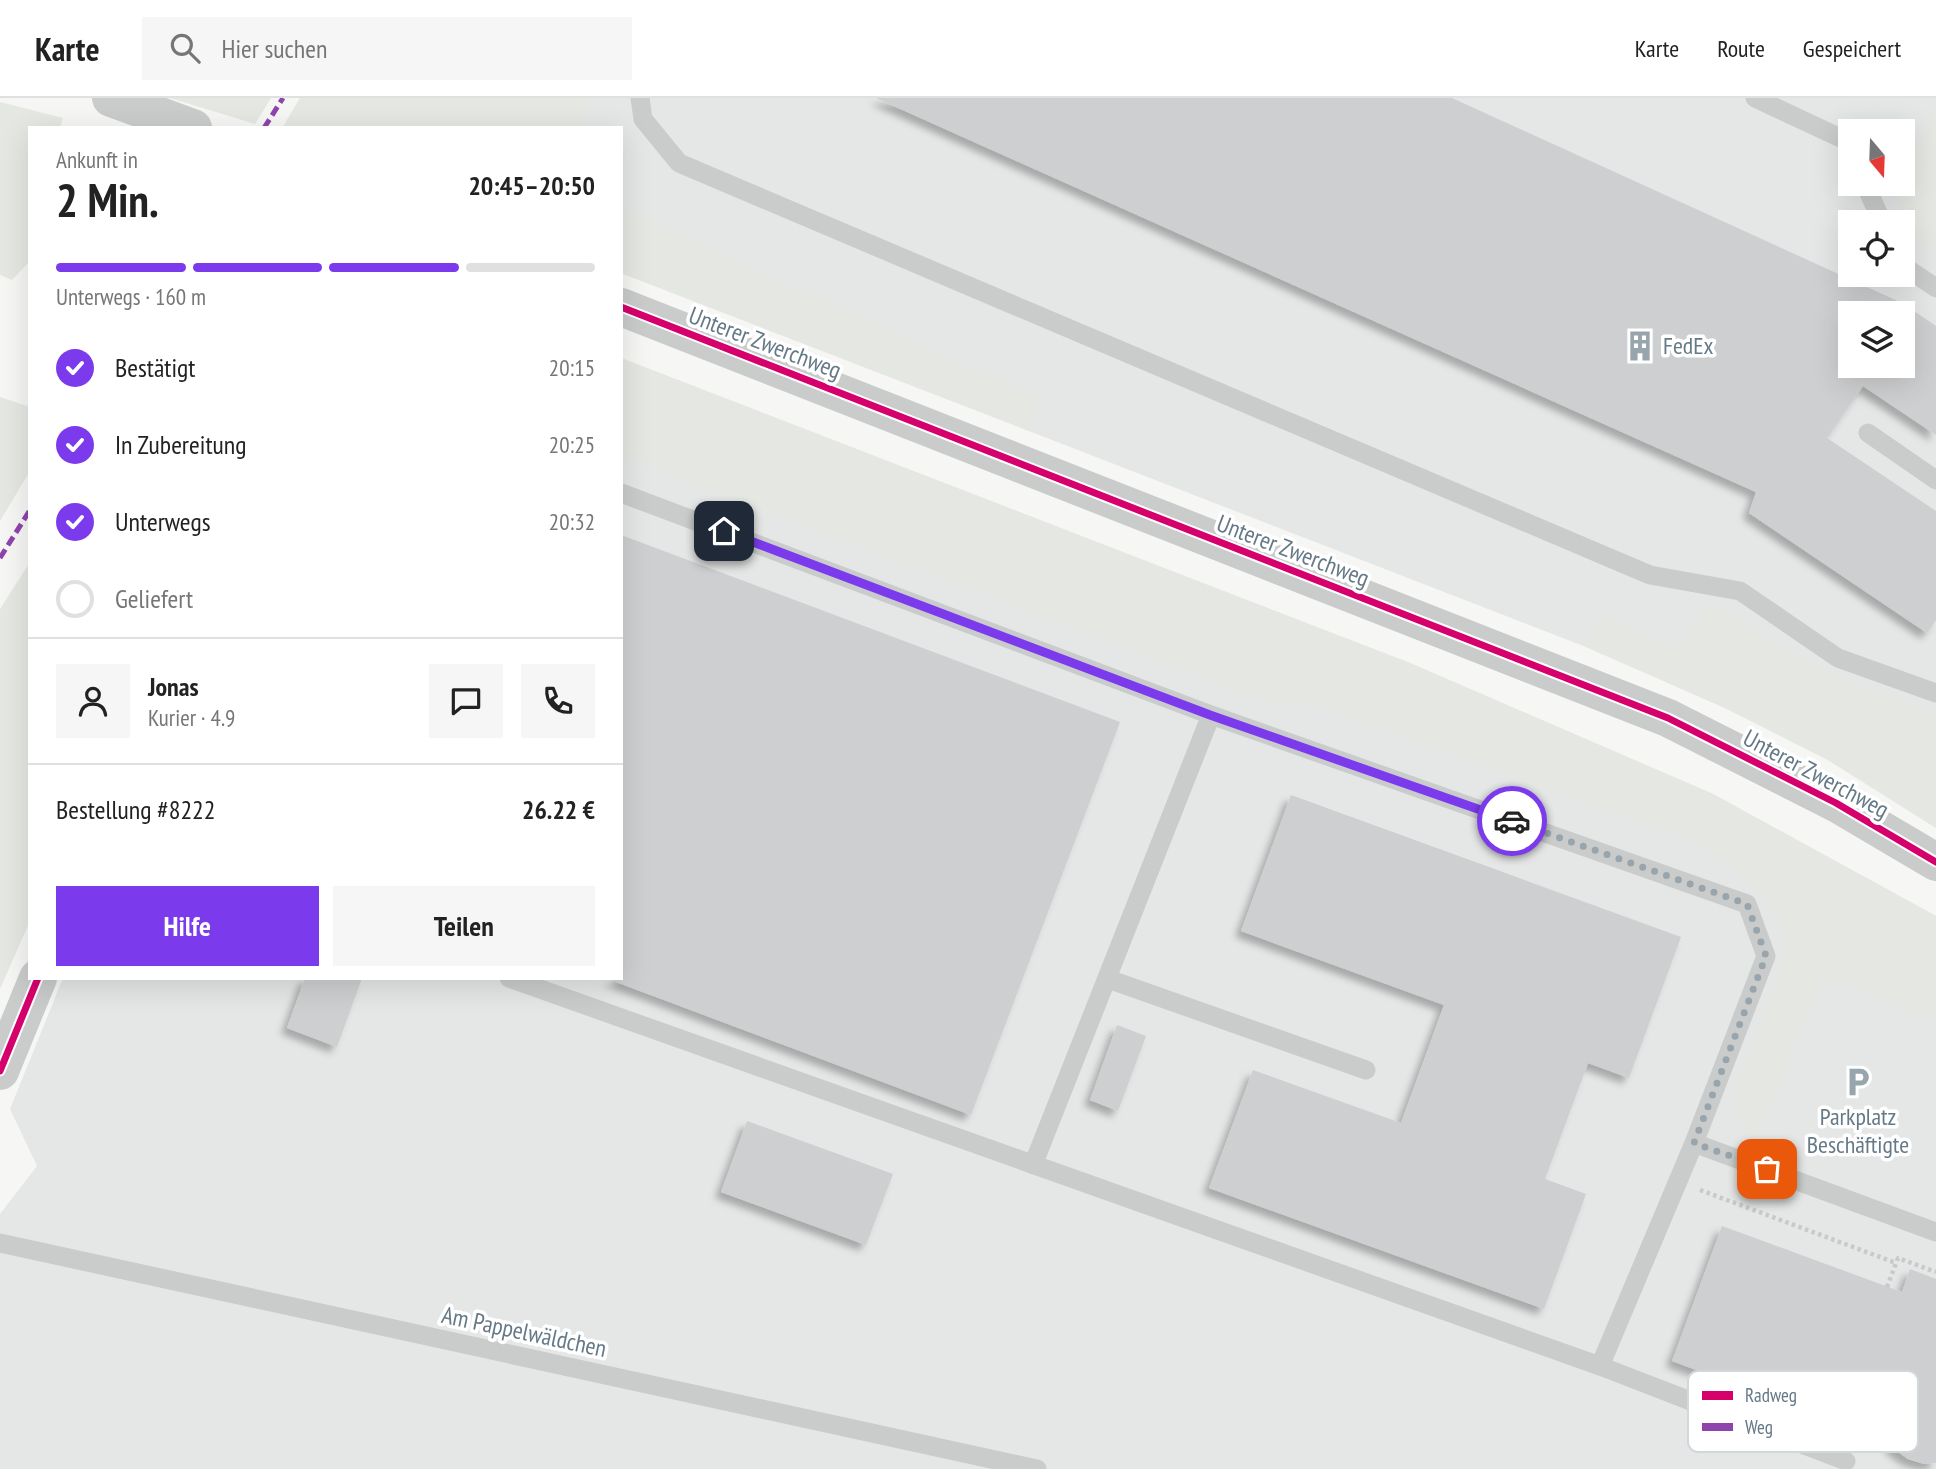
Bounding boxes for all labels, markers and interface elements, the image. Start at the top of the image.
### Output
search box [142,17,632,80]
text: Karte [35,27,100,70]
icon: search [166,29,204,67]
text: Hier suchen [222,32,327,65]
text: Karte [1635,33,1679,64]
text: Route [1717,33,1765,64]
text: Gespeichert [1803,33,1901,64]
north arrow [1838,119,1914,196]
map controls [1838,119,1915,378]
text: Ankunft in [56,145,138,174]
text: 20:45–20:50 [468,169,595,202]
text: 2 Min. [56,170,159,230]
button: locate [1838,210,1915,287]
text: Unterwegs · 160 m [56,282,206,311]
street label: Unterer Zwerchweg [685,299,846,386]
button: layers [1838,301,1915,378]
building icon: FedEx [1623,329,1657,363]
place label: FedEx [1663,330,1714,361]
icon: check [56,349,94,387]
text: Bestätigt [115,351,196,384]
text: 20:15 [549,353,595,382]
icon: check [56,426,94,464]
text: In Zubereitung [115,428,246,461]
text: 20:25 [549,430,595,459]
pin [694,501,754,561]
icon: check [56,503,94,541]
text: Unterwegs [115,505,210,538]
text: 20:32 [549,507,595,536]
street label: Unterer Zwerchweg [1213,507,1374,594]
icon: home [705,512,743,550]
text: Geliefert [115,582,193,615]
button: person [56,664,130,738]
button: chat [429,664,503,738]
button: phone [521,664,595,738]
text: Jonas [148,670,199,703]
text: Kurier · 4.9 [148,703,235,732]
street label: Unterer Zwerchweg [1738,722,1894,825]
courier [1477,786,1547,856]
text: Bestellung #8222 [56,793,216,826]
text: 26.22 € [522,793,595,826]
icon: car [1493,802,1531,840]
button: Hilfe [56,886,319,966]
button: Teilen [333,886,595,966]
parking icon: Parkplatz Beschäftigte [1841,1065,1875,1099]
place label: Parkplatz Beschäftigte [1807,1101,1909,1160]
pin [1737,1139,1797,1199]
icon: bag [1748,1150,1786,1188]
street label: Am Pappelwäldchen [439,1299,609,1364]
legend [1688,1371,1918,1452]
text: Radweg [1745,1383,1797,1407]
text: Weg [1745,1415,1773,1439]

